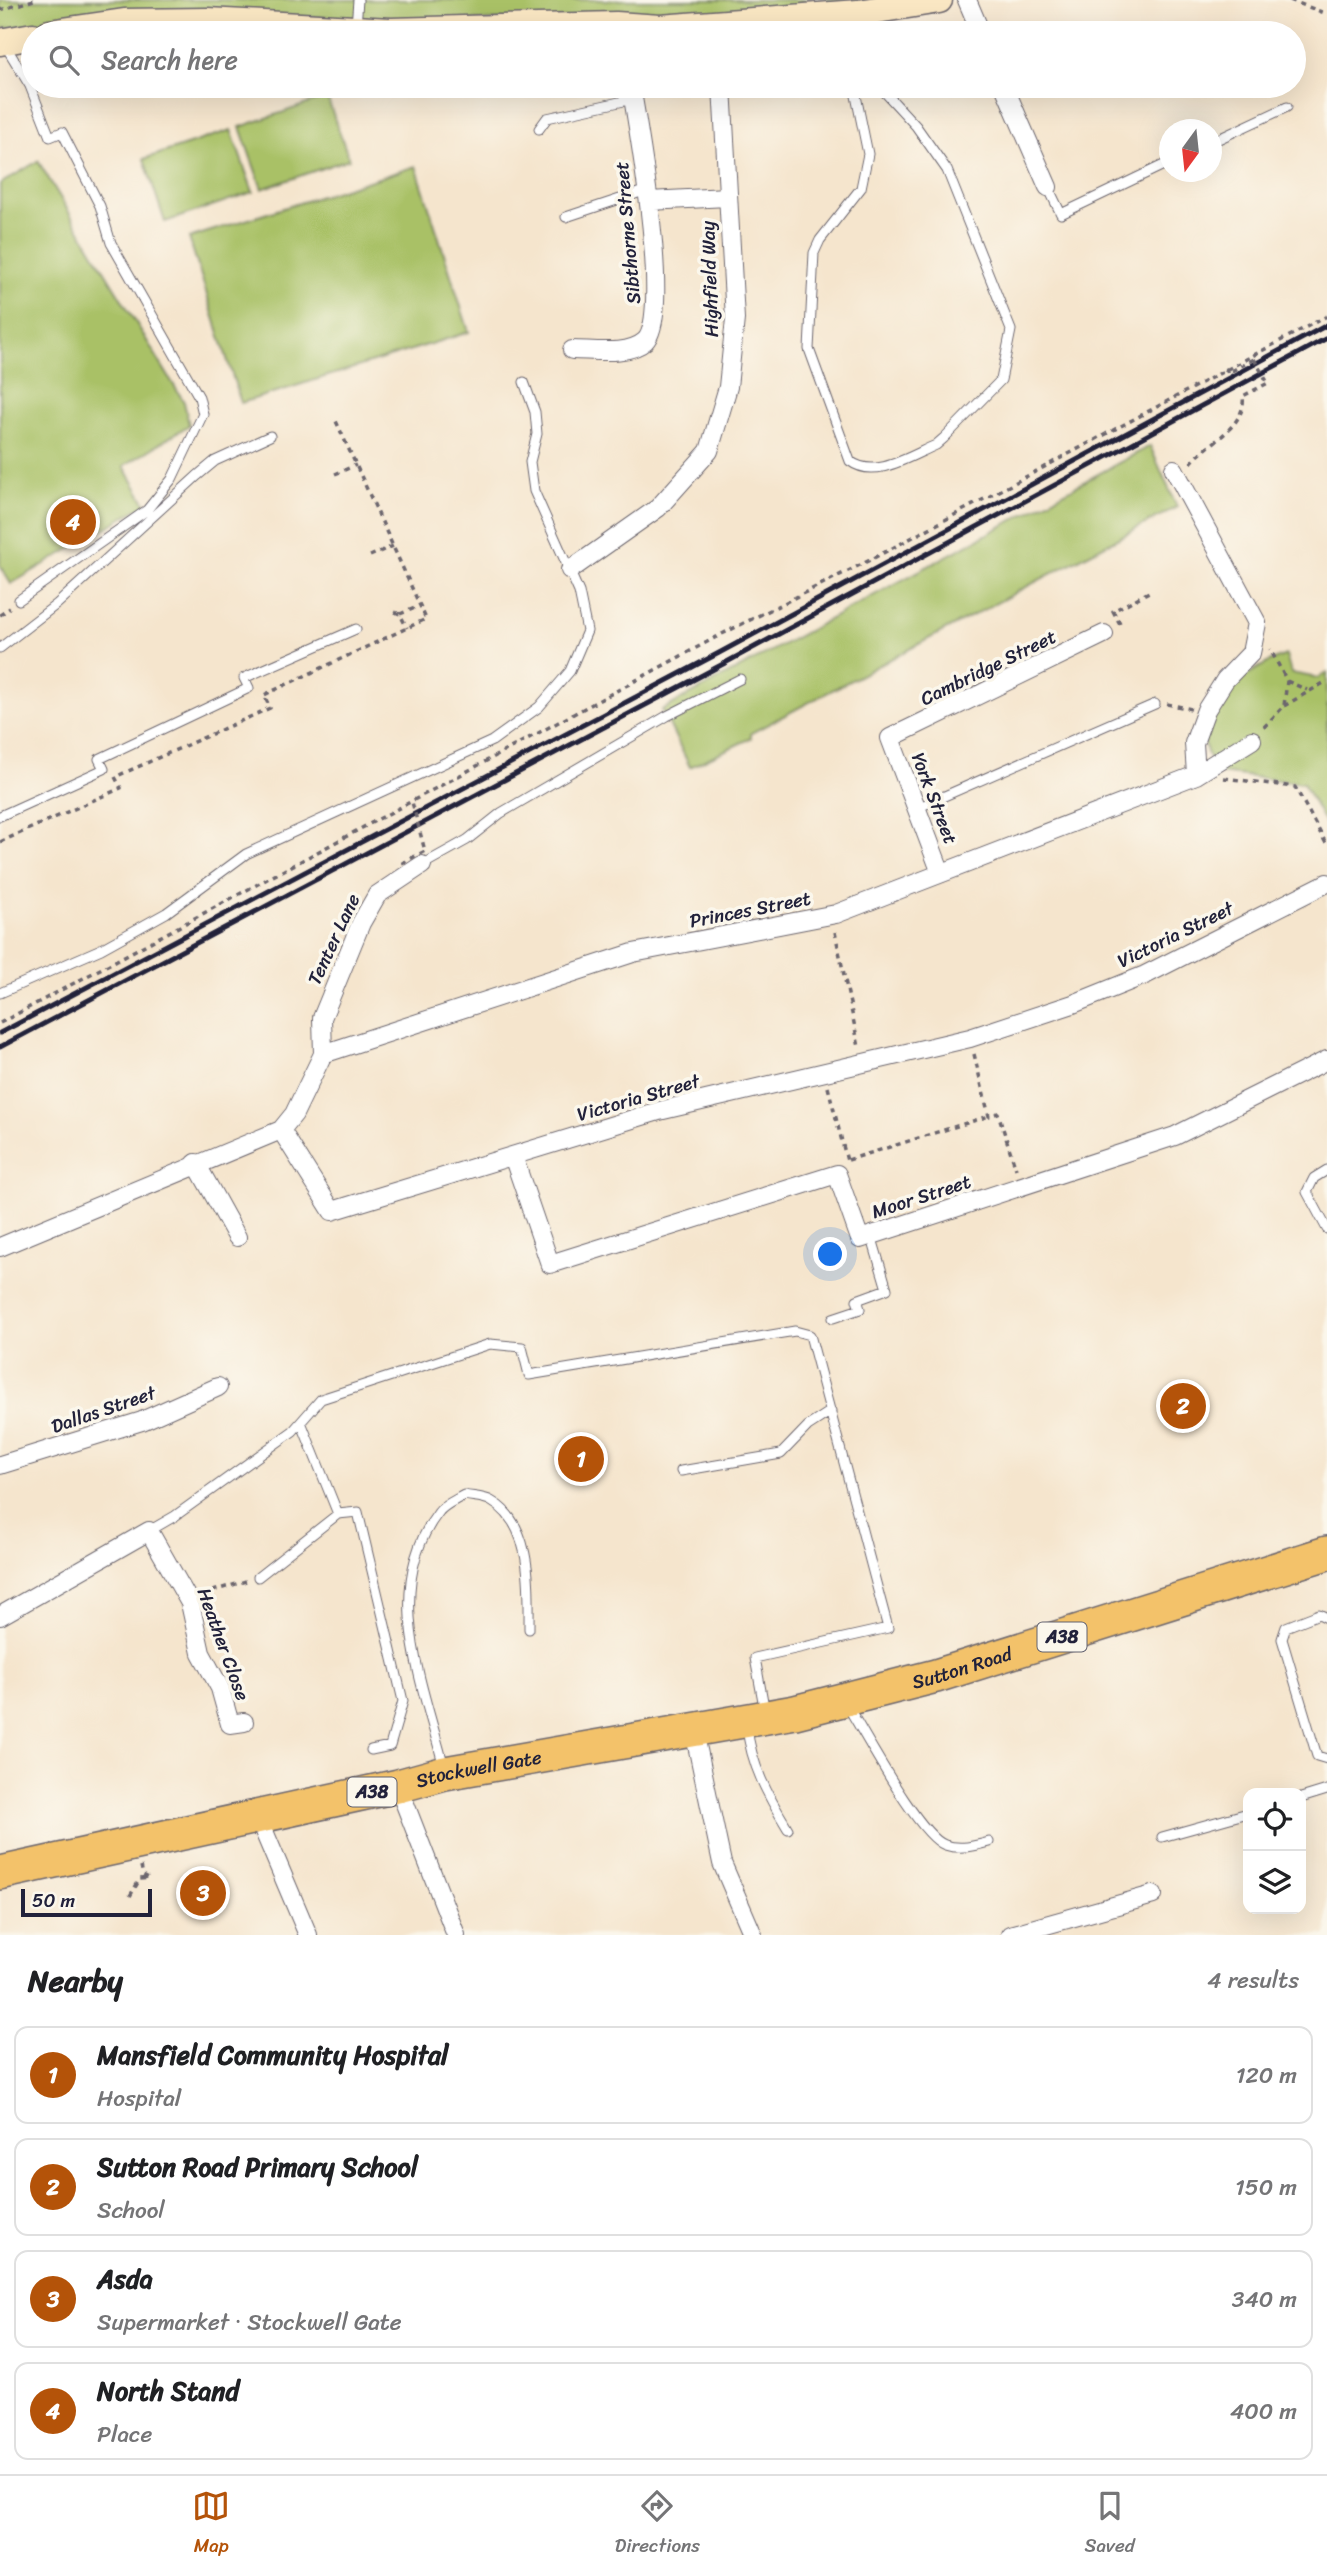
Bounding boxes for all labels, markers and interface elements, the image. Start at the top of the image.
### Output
search box [21,21,1306,98]
text: Search here [101,37,238,83]
icon: search [45,41,83,79]
north arrow [1159,119,1222,182]
street label: Sibthorne Street [605,160,650,306]
street label: Highfield Way [691,220,728,338]
pin: 4 [50,496,96,548]
street label: Cambridge Street [914,620,1062,715]
street label: York Street [902,747,967,849]
street label: Princes Street [687,882,814,937]
street label: Tenter Lane [298,888,369,991]
street label: Victoria Street [1111,891,1240,977]
street label: Victoria Street [573,1064,705,1131]
street label: Moor Street [867,1165,975,1228]
your location [813,1237,847,1271]
street label: Dallas Street [46,1376,161,1443]
pin: 2 [1160,1380,1206,1432]
pin: 1 [558,1433,604,1485]
street label: Heather Close [188,1583,259,1706]
road number: A38 [1038,1622,1086,1652]
street label: Sutton Road [908,1637,1017,1699]
street label: Stockwell Gate [412,1740,544,1797]
road number: A38 [348,1778,396,1806]
map controls [1243,1788,1306,1914]
button: locate [1243,1788,1306,1851]
button: layers [1243,1851,1306,1914]
pin: 3 [180,1867,226,1919]
text: 50 m [32,1884,75,1917]
scale bar [21,1886,152,1918]
text: Nearby [28,1954,123,2008]
text: 4 results [1207,1960,1299,2001]
text: Mansfield Community Hospital [97,2032,448,2078]
text: 1 [48,2055,58,2096]
text: 120 m [1236,2055,1297,2096]
text: Hospital [97,2078,181,2119]
text: Sutton Road Primary School [97,2144,418,2190]
text: 2 [46,2167,60,2208]
text: 150 m [1235,2167,1297,2208]
text: School [97,2190,165,2231]
text: Asda [97,2256,153,2302]
text: 3 [47,2279,59,2320]
text: 340 m [1232,2279,1297,2320]
text: Supermarket · Stockwell Gate [97,2302,402,2343]
text: North Stand [97,2368,239,2414]
text: 4 [46,2391,60,2432]
text: 400 m [1230,2391,1297,2432]
text: Place [97,2414,152,2455]
tab: Map [192,2487,230,2562]
tab: Directions [615,2487,700,2562]
tab: Saved [1085,2487,1135,2562]

